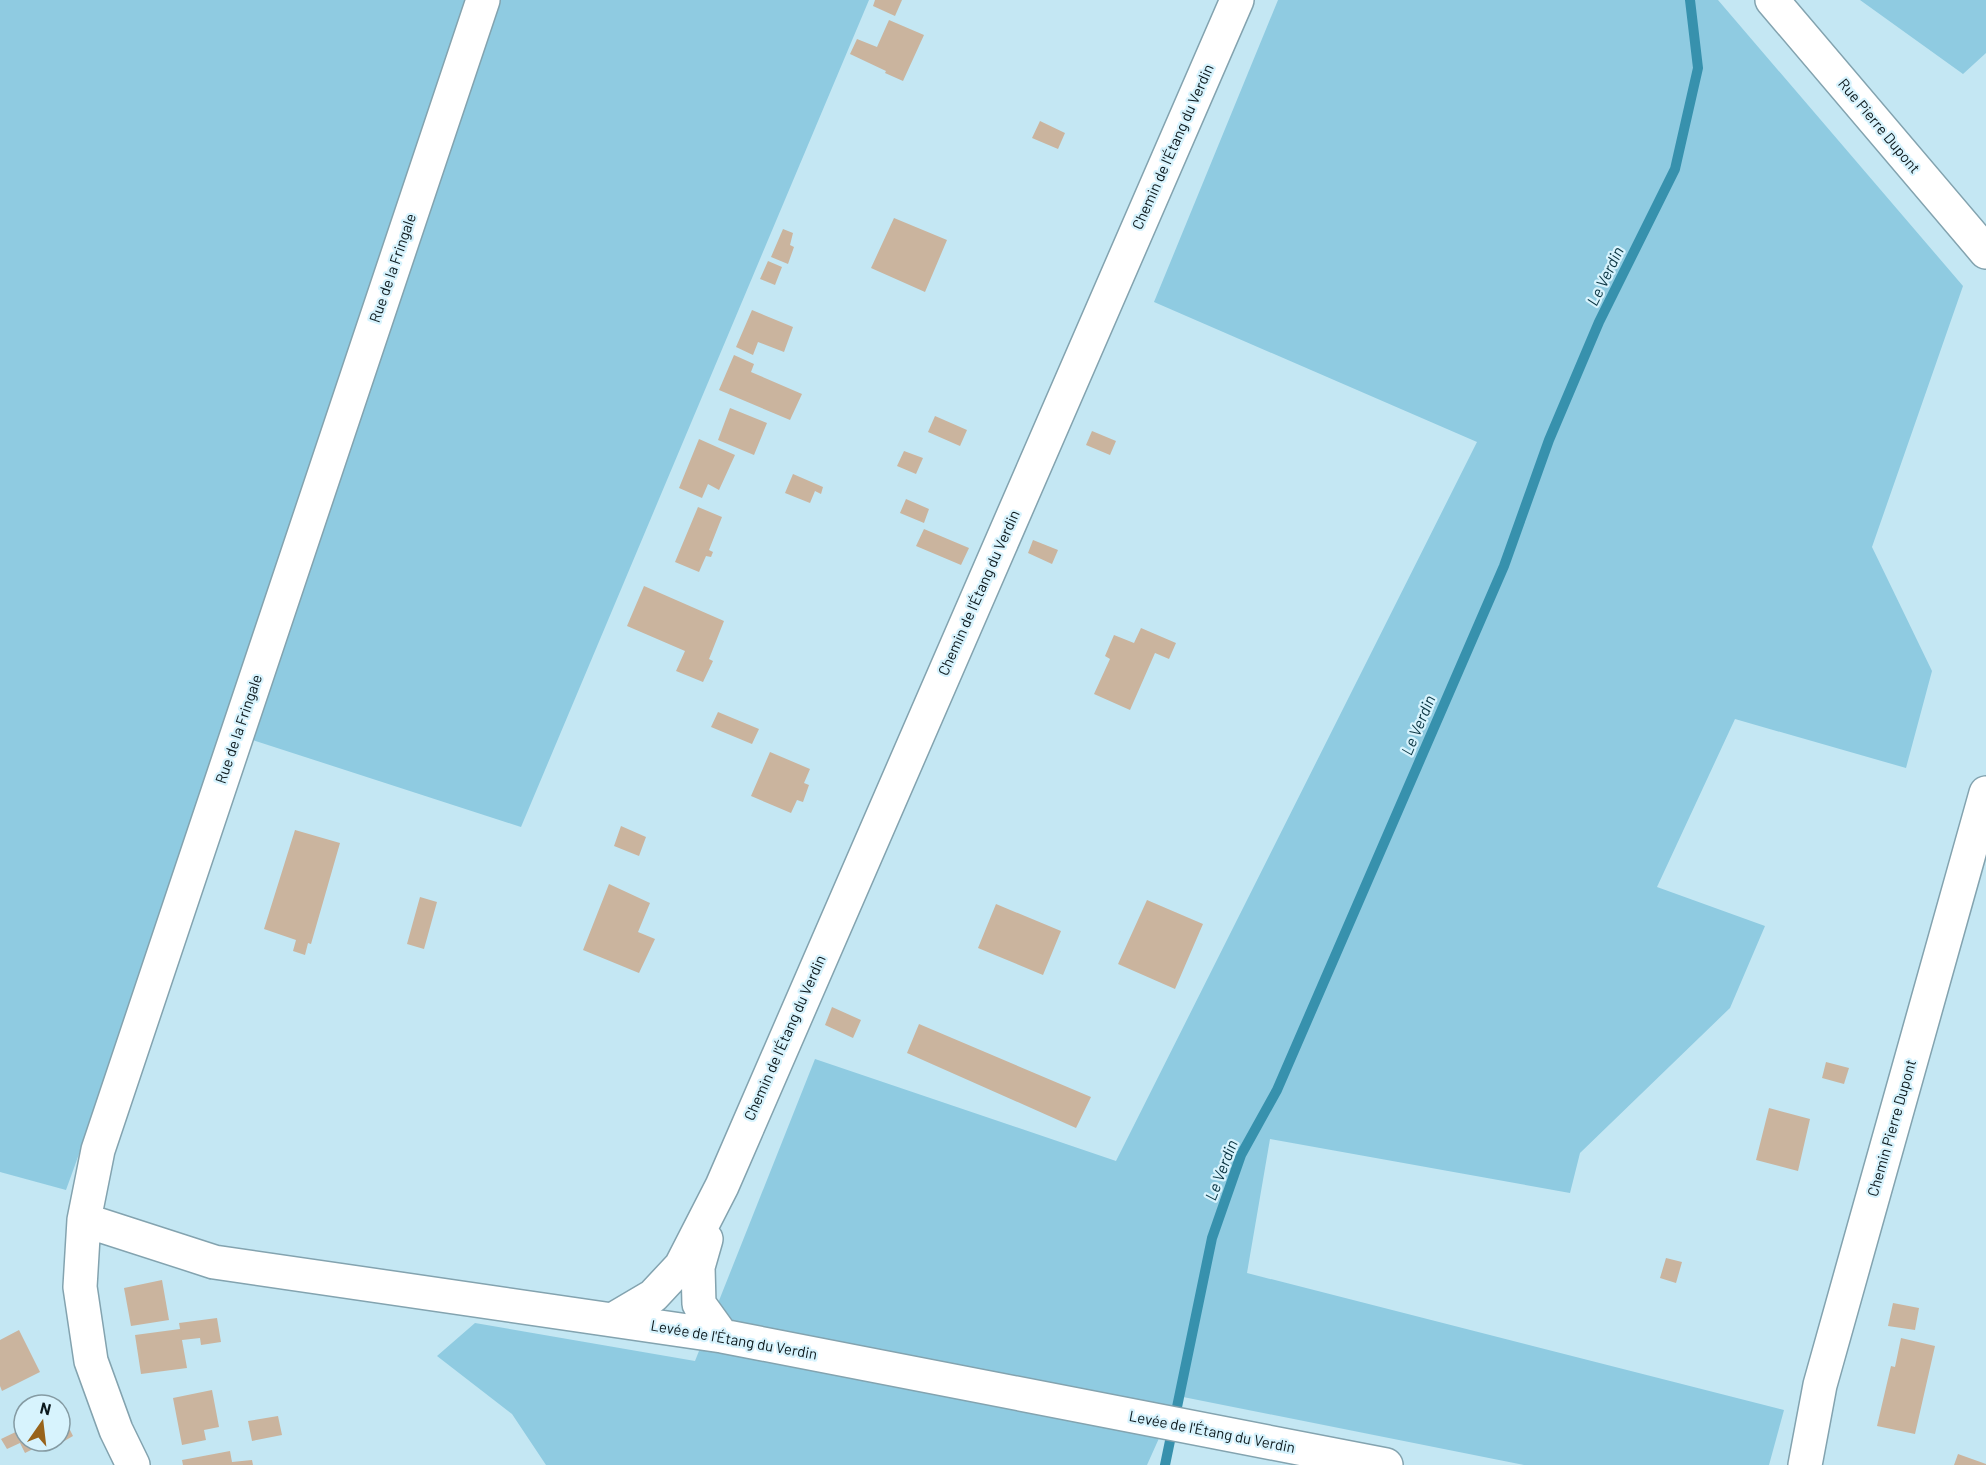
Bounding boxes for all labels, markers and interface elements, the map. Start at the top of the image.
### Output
street label: Chemin de l'Étang du Verdin [1127,61,1217,232]
street label: Rue Pierre Dupont [1835,74,1925,176]
street label: Rue de la Fringale [365,211,419,325]
water label: Le Verdin [1582,243,1627,308]
street label: Chemin de l'Étang du Verdin [933,507,1023,678]
street label: Rue de la Fringale [211,672,265,786]
water label: Le Verdin [1396,692,1439,758]
street label: Chemin de l'Étang du Verdin [739,952,829,1123]
street label: Chemin Pierre Dupont [1863,1057,1919,1198]
water label: Le Verdin [1200,1137,1241,1203]
street label: Levée de l'Étang du Verdin [649,1315,819,1363]
north arrow [12,1393,72,1453]
text: N [38,1397,53,1418]
street label: Levée de l'Étang du Verdin [1128,1406,1297,1456]

